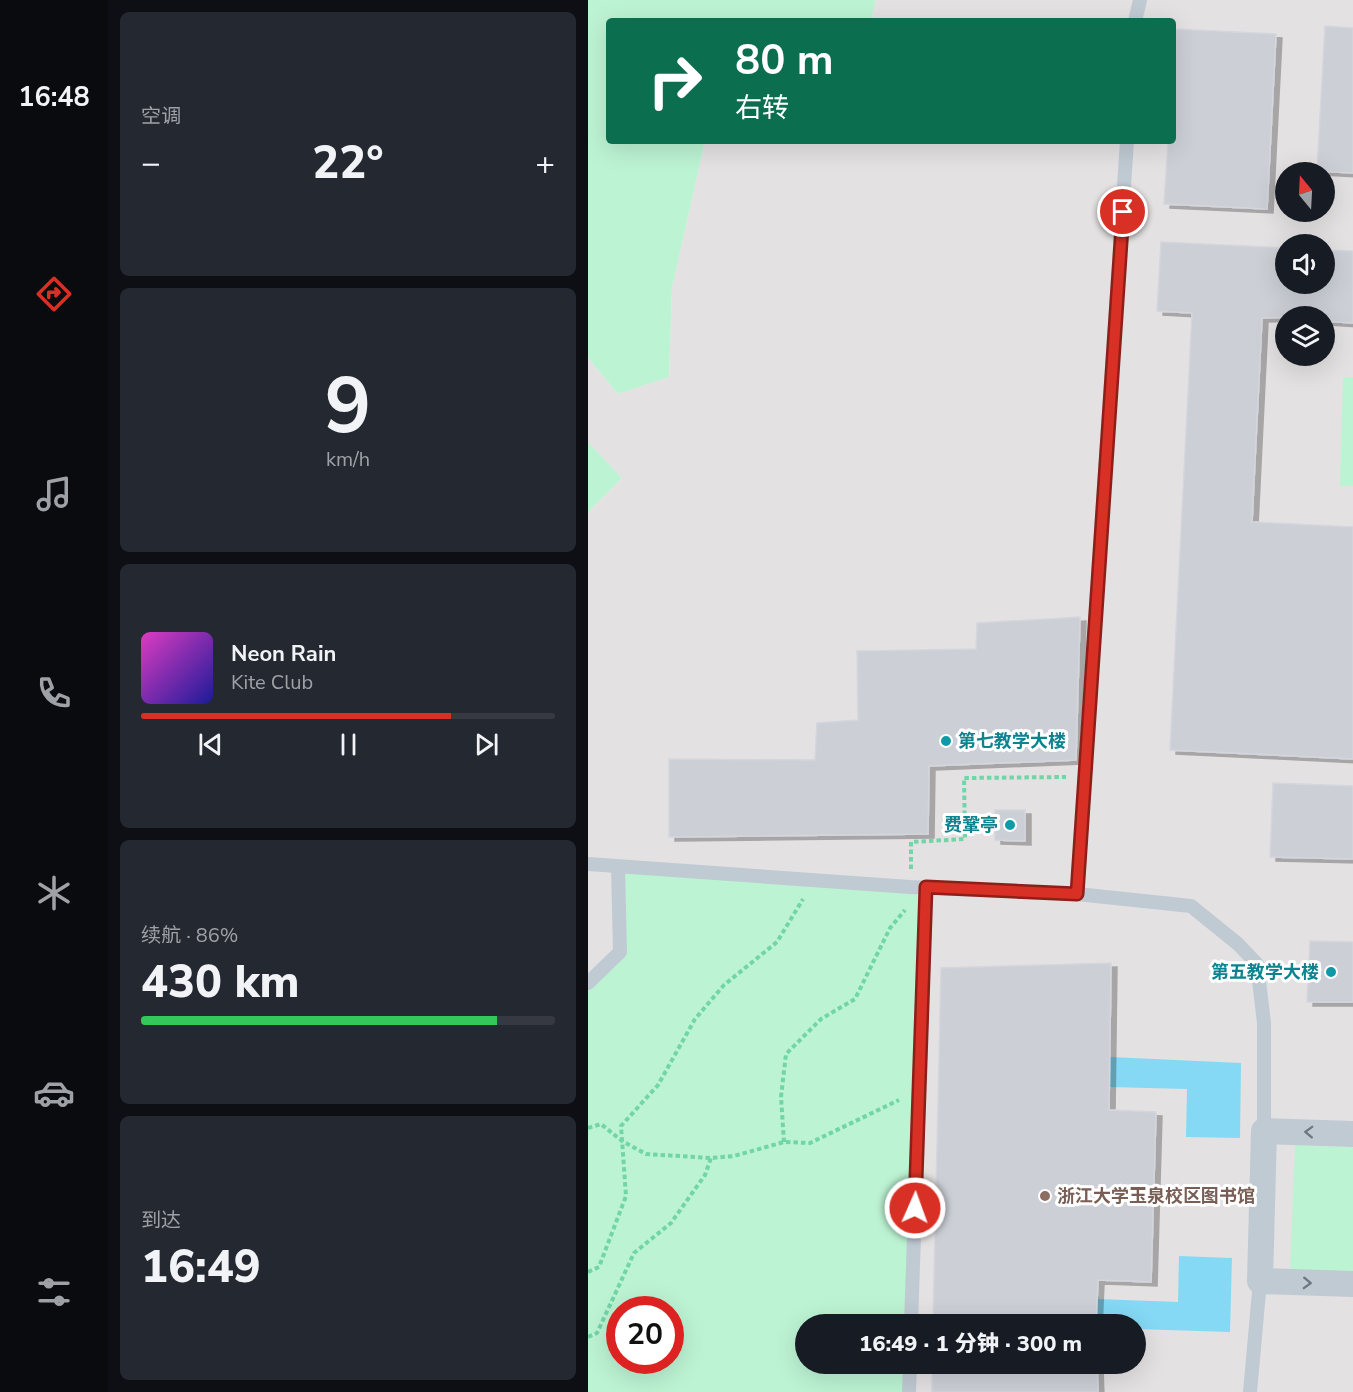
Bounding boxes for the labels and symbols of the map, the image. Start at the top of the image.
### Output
north arrow [1275,162,1335,222]
pin [1097,186,1148,237]
place label: 第七教学大楼 [958,729,1066,753]
marker: 第七教学大楼 [939,734,953,748]
place label: 费鞏亭 [944,813,998,837]
marker: 费鞏亭 [1003,818,1017,832]
place label: 第五教学大楼 [1211,960,1319,984]
marker: 第五教学大楼 [1324,965,1338,979]
one-way arrow [1304,1126,1313,1139]
position arrow [883,1176,947,1240]
place label: 浙江大学玉泉校区图书馆 [1057,1184,1255,1208]
marker: 浙江大学玉泉校区图书馆 [1038,1189,1052,1203]
one-way arrow [1302,1276,1311,1289]
speed limit sign: 20 [606,1296,684,1374]

